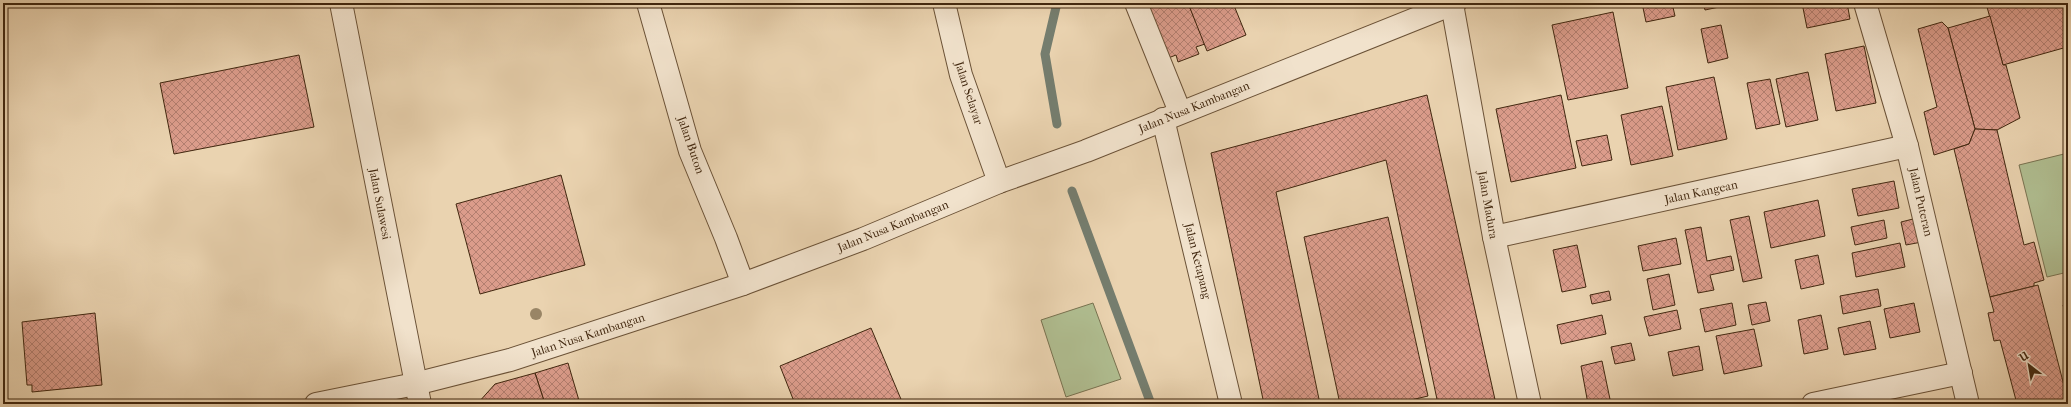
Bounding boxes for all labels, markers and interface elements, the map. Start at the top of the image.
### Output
street label: Jalan Selayar [952,59,986,127]
street label: Jalan Nusa Kambangan [1136,78,1252,136]
street label: Jalan Buton [674,113,707,176]
street label: Jalan Puteran [1906,165,1936,238]
street label: Jalan Sulawesi [366,166,394,241]
street label: Jalan Madura [1475,169,1501,240]
street label: Jalan Kangean [1662,177,1739,207]
street label: Jalan Nusa Kambangan [835,197,951,255]
street label: Jalan Ketapang [1182,221,1214,301]
street label: Jalan Nusa Kambangan [529,310,647,360]
north arrow [2009,345,2049,385]
text: U [2016,349,2031,365]

